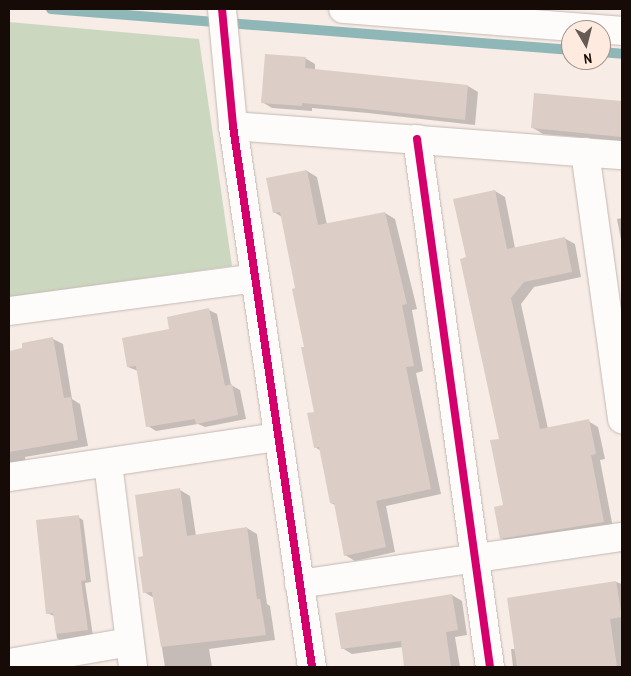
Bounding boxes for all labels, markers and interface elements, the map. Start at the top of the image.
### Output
north arrow [561,20,611,70]
text: N [583,49,593,68]

